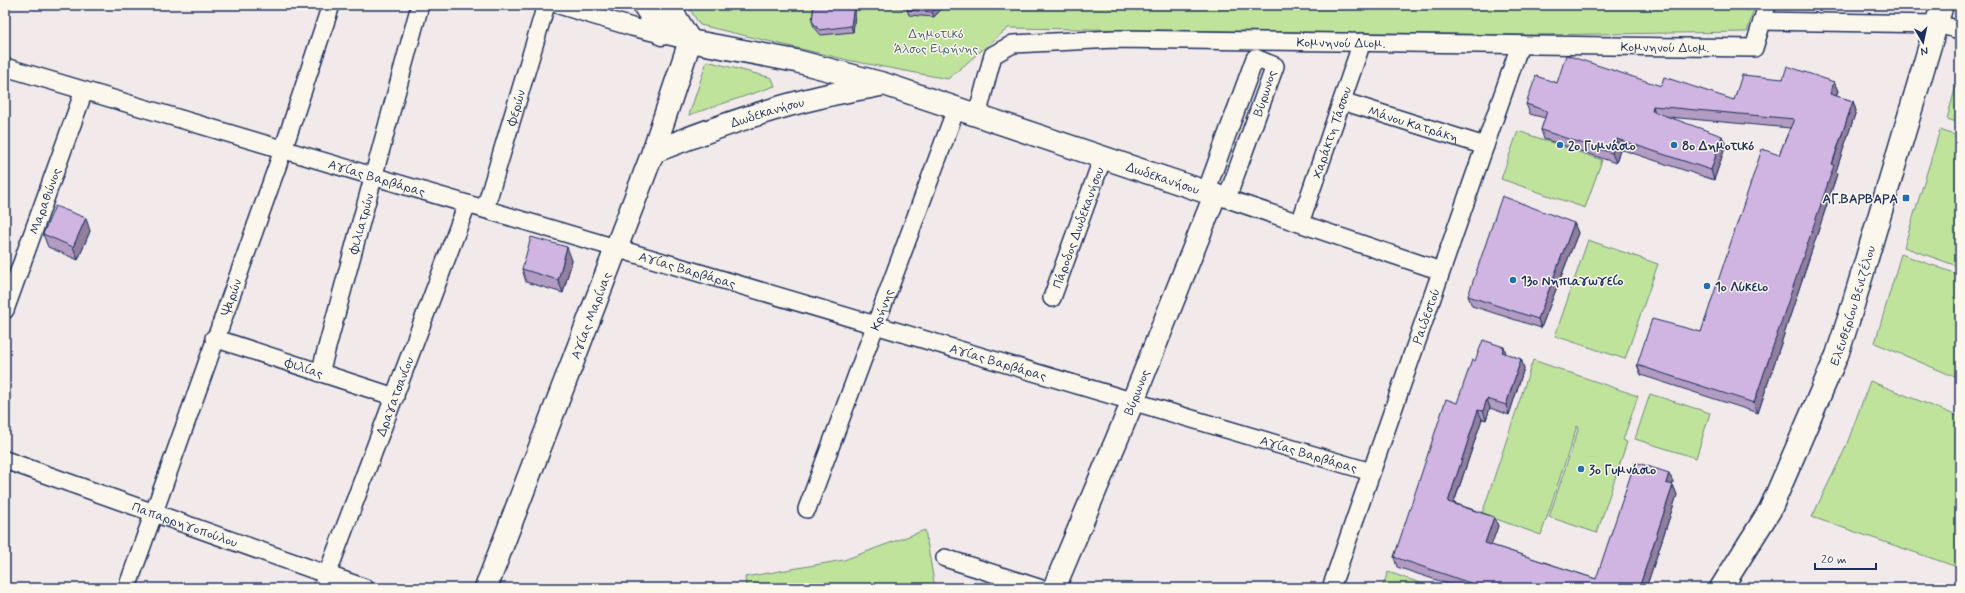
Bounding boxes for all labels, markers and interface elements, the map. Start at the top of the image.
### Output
north arrow [1903,22,1943,62]
park label: Δημοτικό Άλσος Ειρήνης [894,26,979,58]
street label: Κομνηνού Διομ. [1296,35,1386,53]
street label: Κομνηνού Διομ. [1620,39,1710,57]
text: N [1920,43,1929,58]
street label: Βύρωνος [1250,68,1281,119]
street label: Χαράκτη Τάσσου [1309,84,1356,181]
street label: Φερών [503,88,530,129]
street label: Δωδεκανήσου [728,94,806,132]
street label: Μάνου Κατράκη [1366,103,1460,147]
place label: 2ο Γυμνάσιο [1568,138,1636,155]
place label: 8ο Δημοτικό [1682,138,1754,155]
marker: 2ο Γυμνάσιο [1555,140,1565,150]
marker: 8ο Δημοτικό [1669,140,1679,150]
street label: Αγίας Βαρβάρας [326,156,427,201]
street label: Δωδεκανήσου [1124,159,1201,199]
street label: Πάροδος Δωδεκανήσου [1049,165,1109,291]
street label: Μαραθώνος [26,166,66,237]
street label: Φιλιατρών [345,191,379,257]
place label: ΑΓ.ΒΑΡΒΑΡΑ [1822,191,1898,208]
marker: ΑΓ.ΒΑΡΒΑΡΑ [1901,193,1911,203]
street label: Ελευθερίου Βενιζέλου [1826,244,1880,369]
street label: Αγίας Βαρβάρας [637,248,738,293]
street label: Αγίας Μαρίνας [568,270,616,362]
place label: 13ο Νηπιαγωγείο [1521,273,1623,290]
marker: 13ο Νηπιαγωγείο [1508,275,1518,285]
street label: Ψαρών [217,276,247,319]
place label: 1ο Λύκειο [1715,279,1768,296]
marker: 1ο Λύκειο [1702,281,1712,291]
street label: Κρήνης [867,286,898,333]
street label: Ραιδεστού [1409,286,1445,347]
street label: Αγίας Βαρβάρας [947,341,1049,385]
street label: Φιλίας [282,354,326,383]
street label: Δραγατσανίου [373,354,419,439]
street label: Βύρωνος [1121,367,1154,418]
street label: Αγίας Βαρβάρας [1258,433,1359,478]
place label: 3ο Γυμνάσιο [1589,462,1656,479]
marker: 3ο Γυμνάσιο [1576,464,1586,474]
street label: Παπαρρηγοπούλου [129,499,240,552]
scale bar [1815,545,1876,571]
text: 20 m [1821,552,1847,568]

